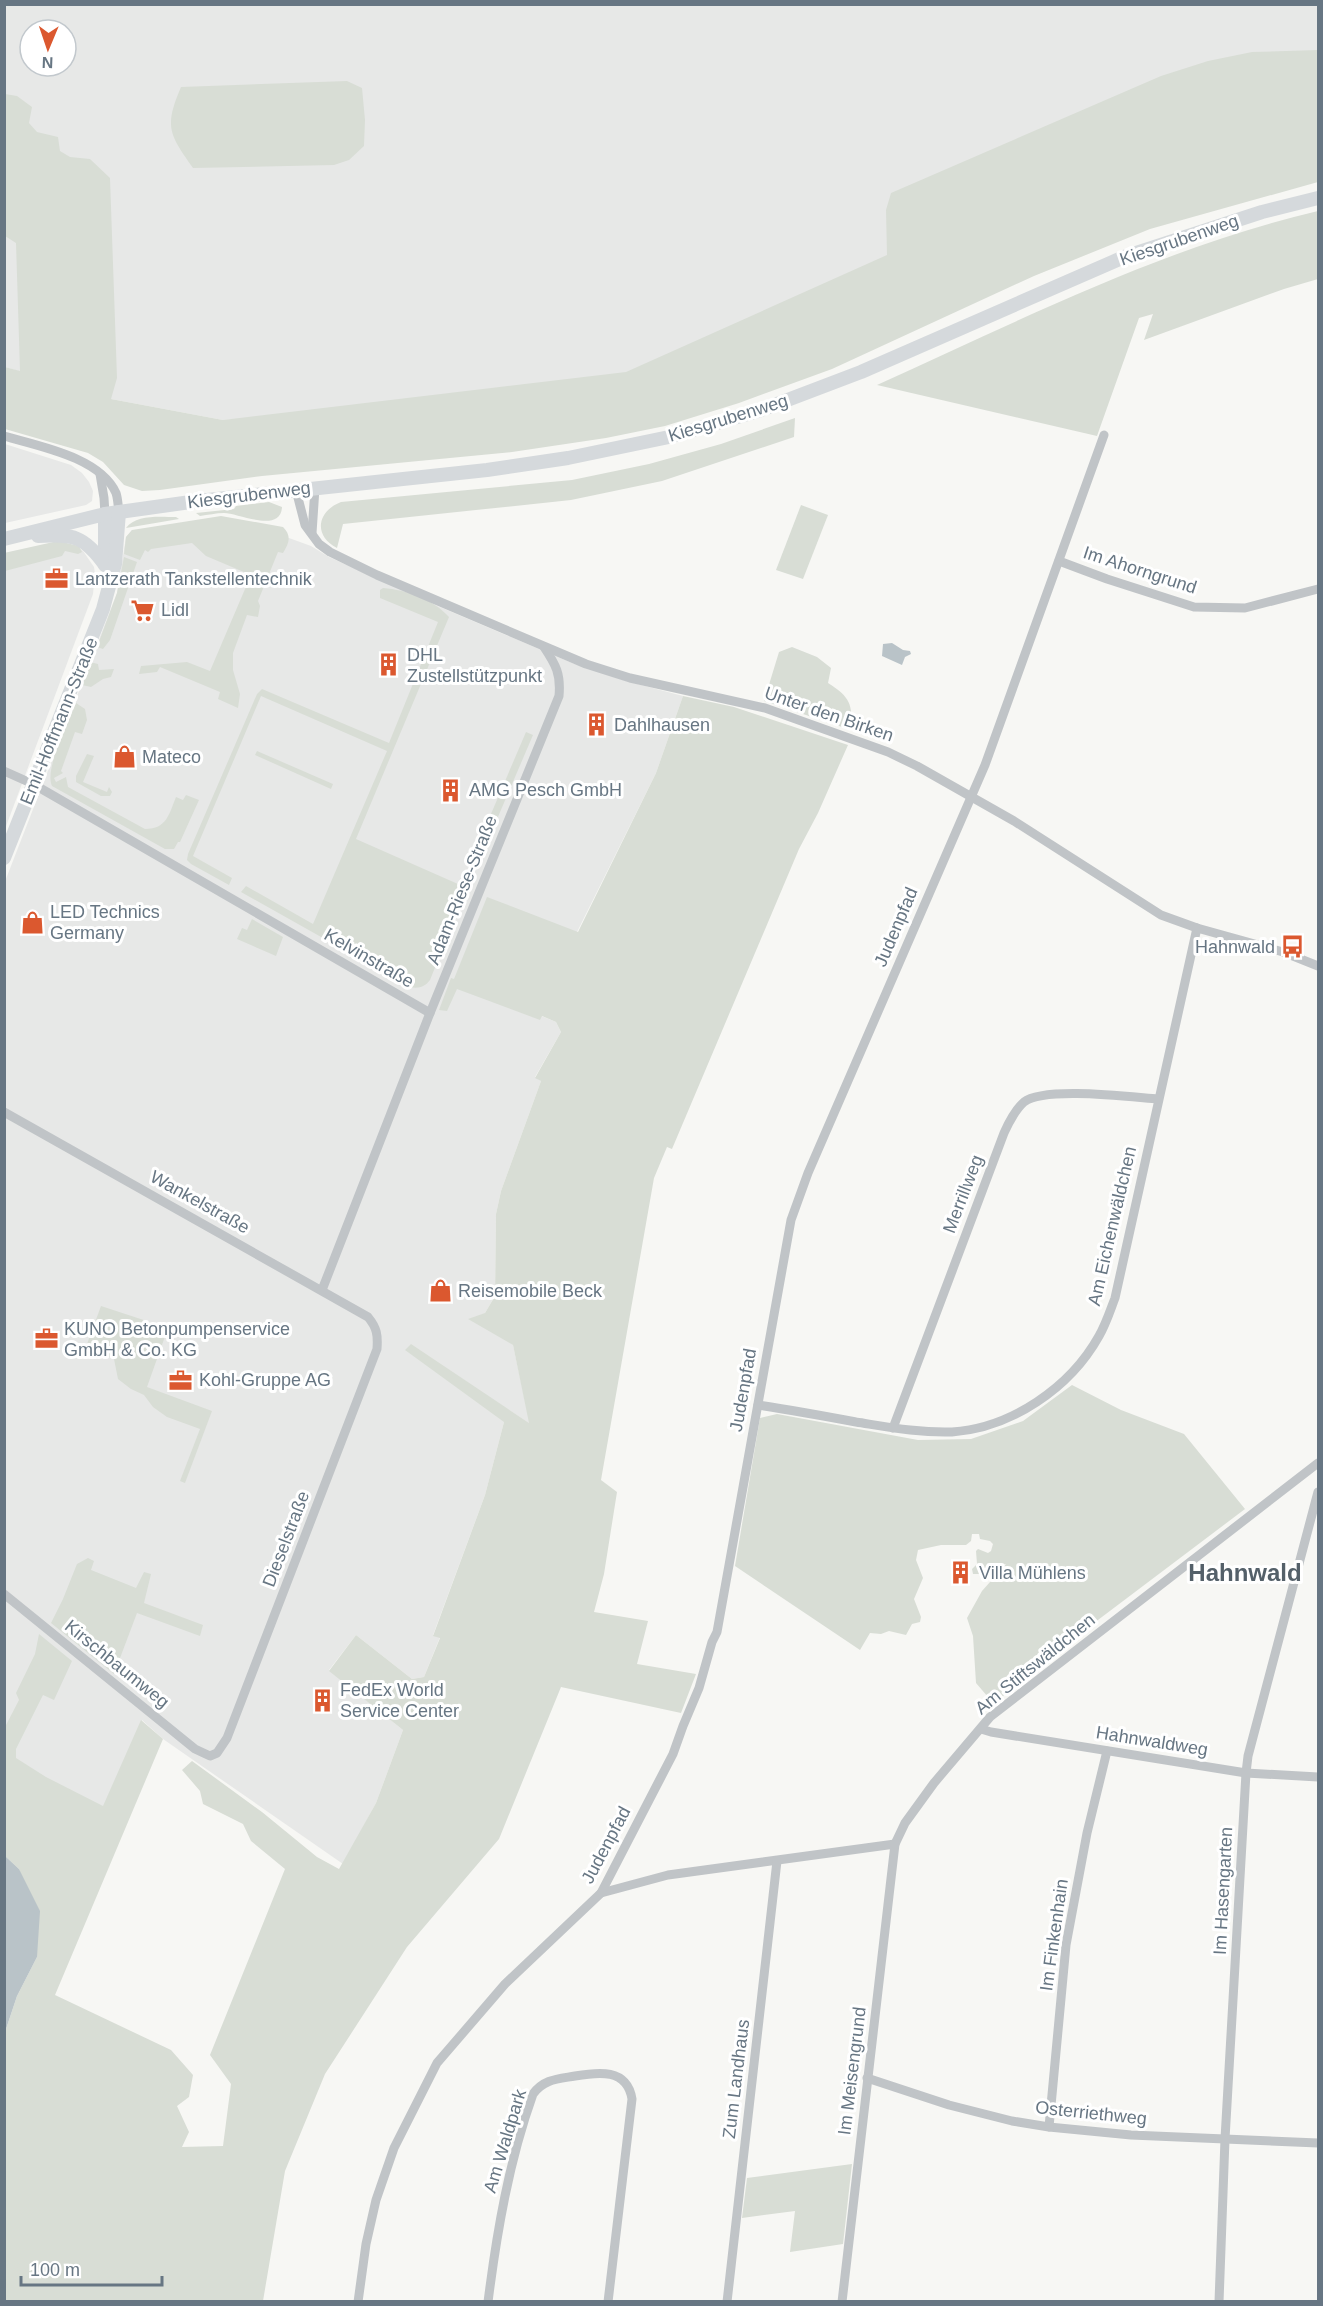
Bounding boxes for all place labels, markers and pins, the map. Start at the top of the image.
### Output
office icon: Lantzerath Tankstellentechnik [44,566,70,592]
place label: Lantzerath Tankstellentechnik [75,569,313,589]
supermarket icon: Lidl [130,597,156,623]
place label: Lidl [161,600,189,620]
place label: DHL Zustellstützpunkt [407,645,542,686]
building icon: DHL Zustellstützpunkt [376,652,402,678]
building icon: Dahlhausen [583,712,609,738]
place label: Dahlhausen [614,715,710,735]
shop icon: Mateco [111,744,137,770]
place label: Mateco [142,747,201,767]
building icon: AMG Pesch GmbH [438,777,464,803]
place label: AMG Pesch GmbH [469,780,622,800]
place label: LED Technics Germany [50,902,160,943]
shop icon: LED Technics Germany [19,909,45,935]
bus stop icon: Hahnwald [1280,934,1306,960]
place label: Hahnwald [1195,937,1275,957]
shop icon: Reisemobile Beck [427,1278,453,1304]
place label: Reisemobile Beck [458,1281,603,1301]
place label: KUNO Betonpumpenservice GmbH & Co. KG [64,1319,290,1360]
office icon: KUNO Betonpumpenservice GmbH & Co. KG [33,1326,59,1352]
office icon: Kohl-Gruppe AG [168,1367,194,1393]
place label: Kohl-Gruppe AG [199,1370,331,1390]
building icon: Villa Mühlens [948,1560,974,1586]
place label: Villa Mühlens [979,1563,1086,1583]
place label: FedEx World Service Center [340,1680,459,1721]
building icon: FedEx World Service Center [309,1687,335,1713]

